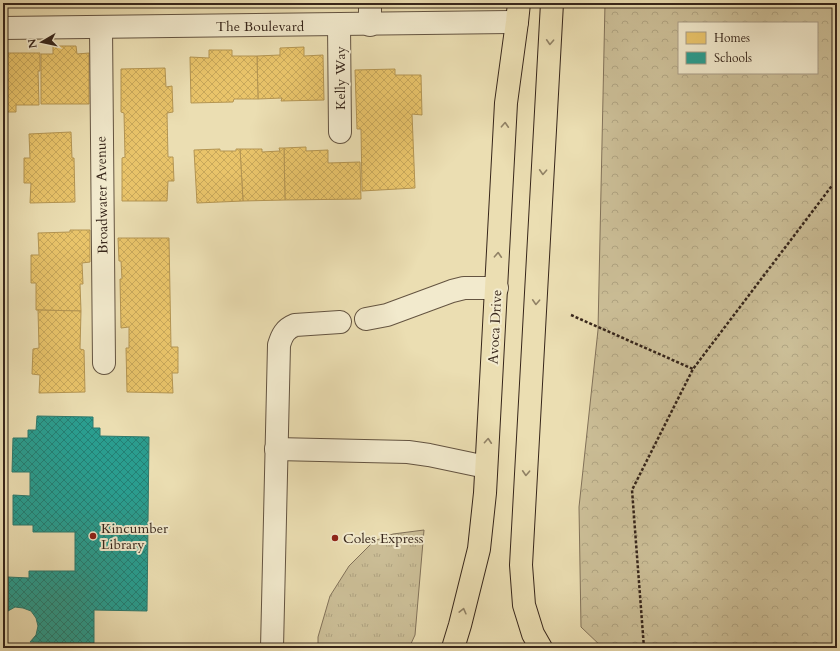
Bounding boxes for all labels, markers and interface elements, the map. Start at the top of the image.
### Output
street label: The Boulevard [216,17,305,36]
north arrow [22,22,62,62]
legend [678,22,818,74]
text: Homes [714,30,750,46]
text: N [24,37,41,49]
one-way arrow [546,39,554,45]
street label: Kelly Way [331,45,350,110]
text: Schools [714,50,752,66]
one-way arrow [501,122,509,128]
street label: Broadwater Avenue [91,136,113,254]
one-way arrow [538,169,547,175]
one-way arrow [494,252,503,258]
street label: Avoca Drive [484,289,506,365]
one-way arrow [531,299,540,305]
one-way arrow [483,438,492,444]
one-way arrow [522,470,531,476]
place label: Kincumber Library [101,519,169,554]
place label: Coles Express [343,529,424,548]
marker: Kincumber Library [88,531,98,541]
marker: Coles Express [330,533,340,543]
one-way arrow [459,607,467,614]

